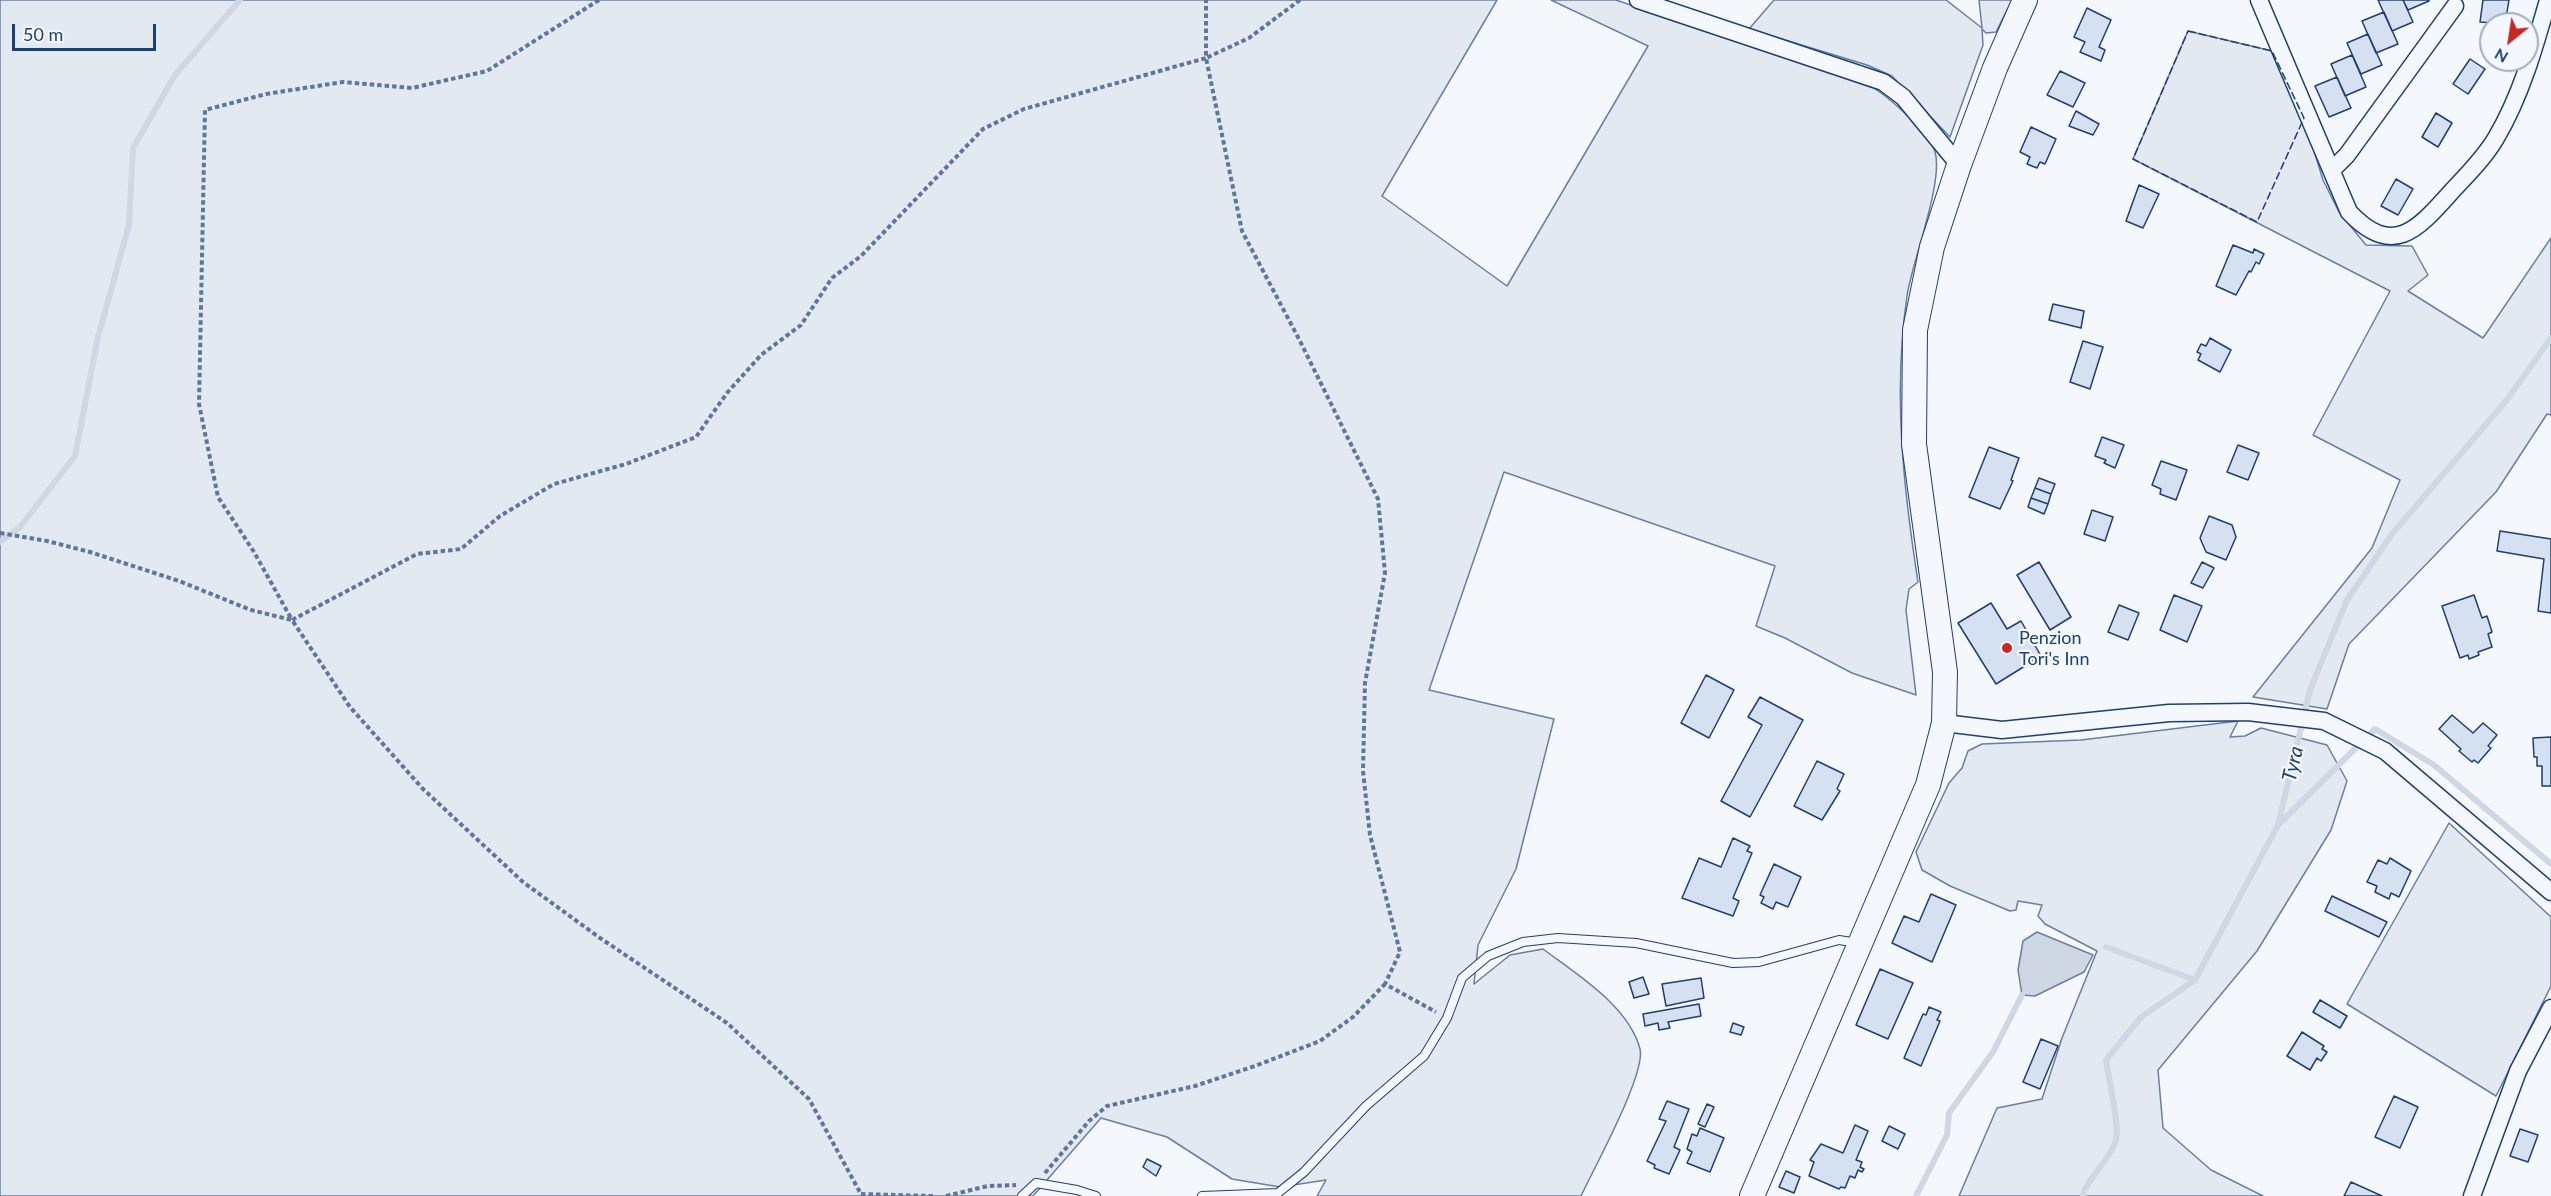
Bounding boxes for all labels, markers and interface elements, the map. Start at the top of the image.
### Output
scale bar [15,12,159,50]
north arrow [2479,12,2539,72]
text: 50 m [23,23,63,45]
text: N [2491,45,2511,68]
place label: Penzion Tori's Inn [2019,627,2089,670]
marker: Penzion Tori's Inn [2000,641,2014,655]
water label: Tyra [2277,744,2309,784]

